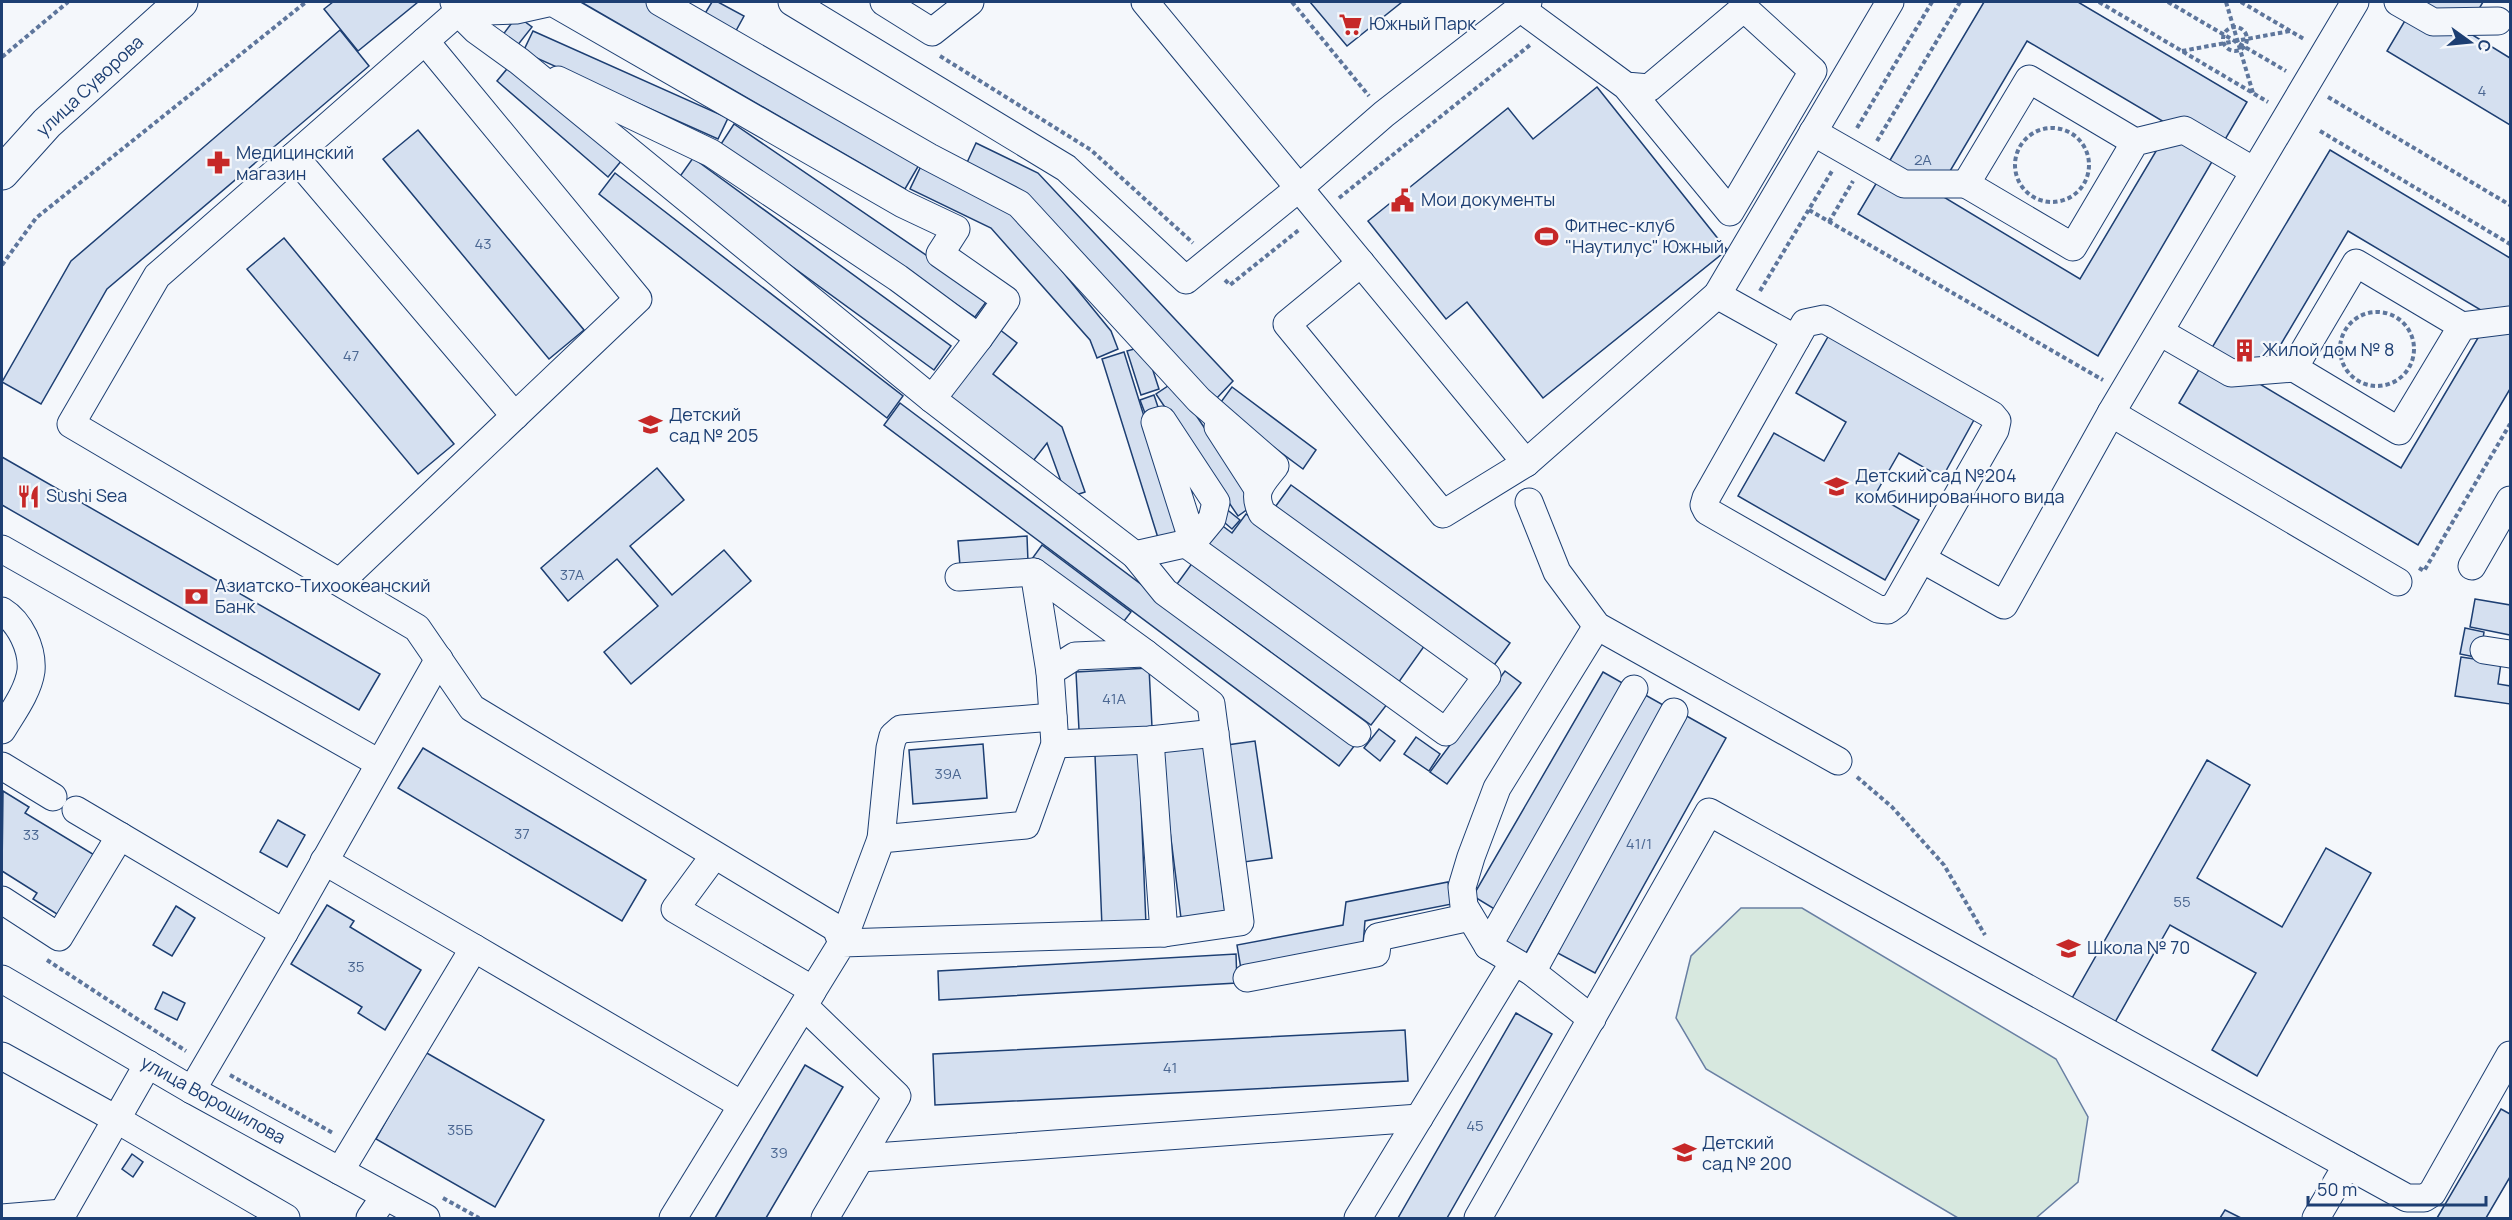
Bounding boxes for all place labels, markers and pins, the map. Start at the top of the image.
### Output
supermarket icon: Южный Парк [1338,11,1364,37]
place label: Южный Парк [1369,11,1477,35]
place label: Медицинский магазин [236,140,354,185]
pharmacy icon: Медицинский магазин [205,150,231,176]
public building icon: Мои документы [1390,187,1416,213]
place label: Мои документы [1421,187,1555,211]
place label: Фитнес-клуб "Наутилус" Южный [1565,213,1724,258]
sports icon: Фитнес-клуб "Наутилус" Южный [1534,223,1560,249]
building icon: Жилой дом № 8 [2231,337,2257,363]
place label: Жилой дом № 8 [2262,337,2395,361]
place label: Детский сад № 205 [669,402,758,447]
school or university icon: Детский сад № 205 [638,412,664,438]
place label: Детский сад №204 комбинированного вида [1855,463,2064,508]
school or university icon: Детский сад №204 комбинированного вида [1824,473,1850,499]
restaurant icon: Sushi Sea [15,483,41,509]
place label: Sushi Sea [46,483,127,507]
place label: Азиатско-Тихоокеанский Банк [215,573,431,618]
bank icon: Азиатско-Тихоокеанский Банк [184,583,210,609]
school or university icon: Школа № 70 [2056,935,2082,961]
place label: Школа № 70 [2087,935,2190,959]
place label: Детский сад № 200 [1702,1130,1792,1175]
school or university icon: Детский сад № 200 [1671,1140,1697,1166]

